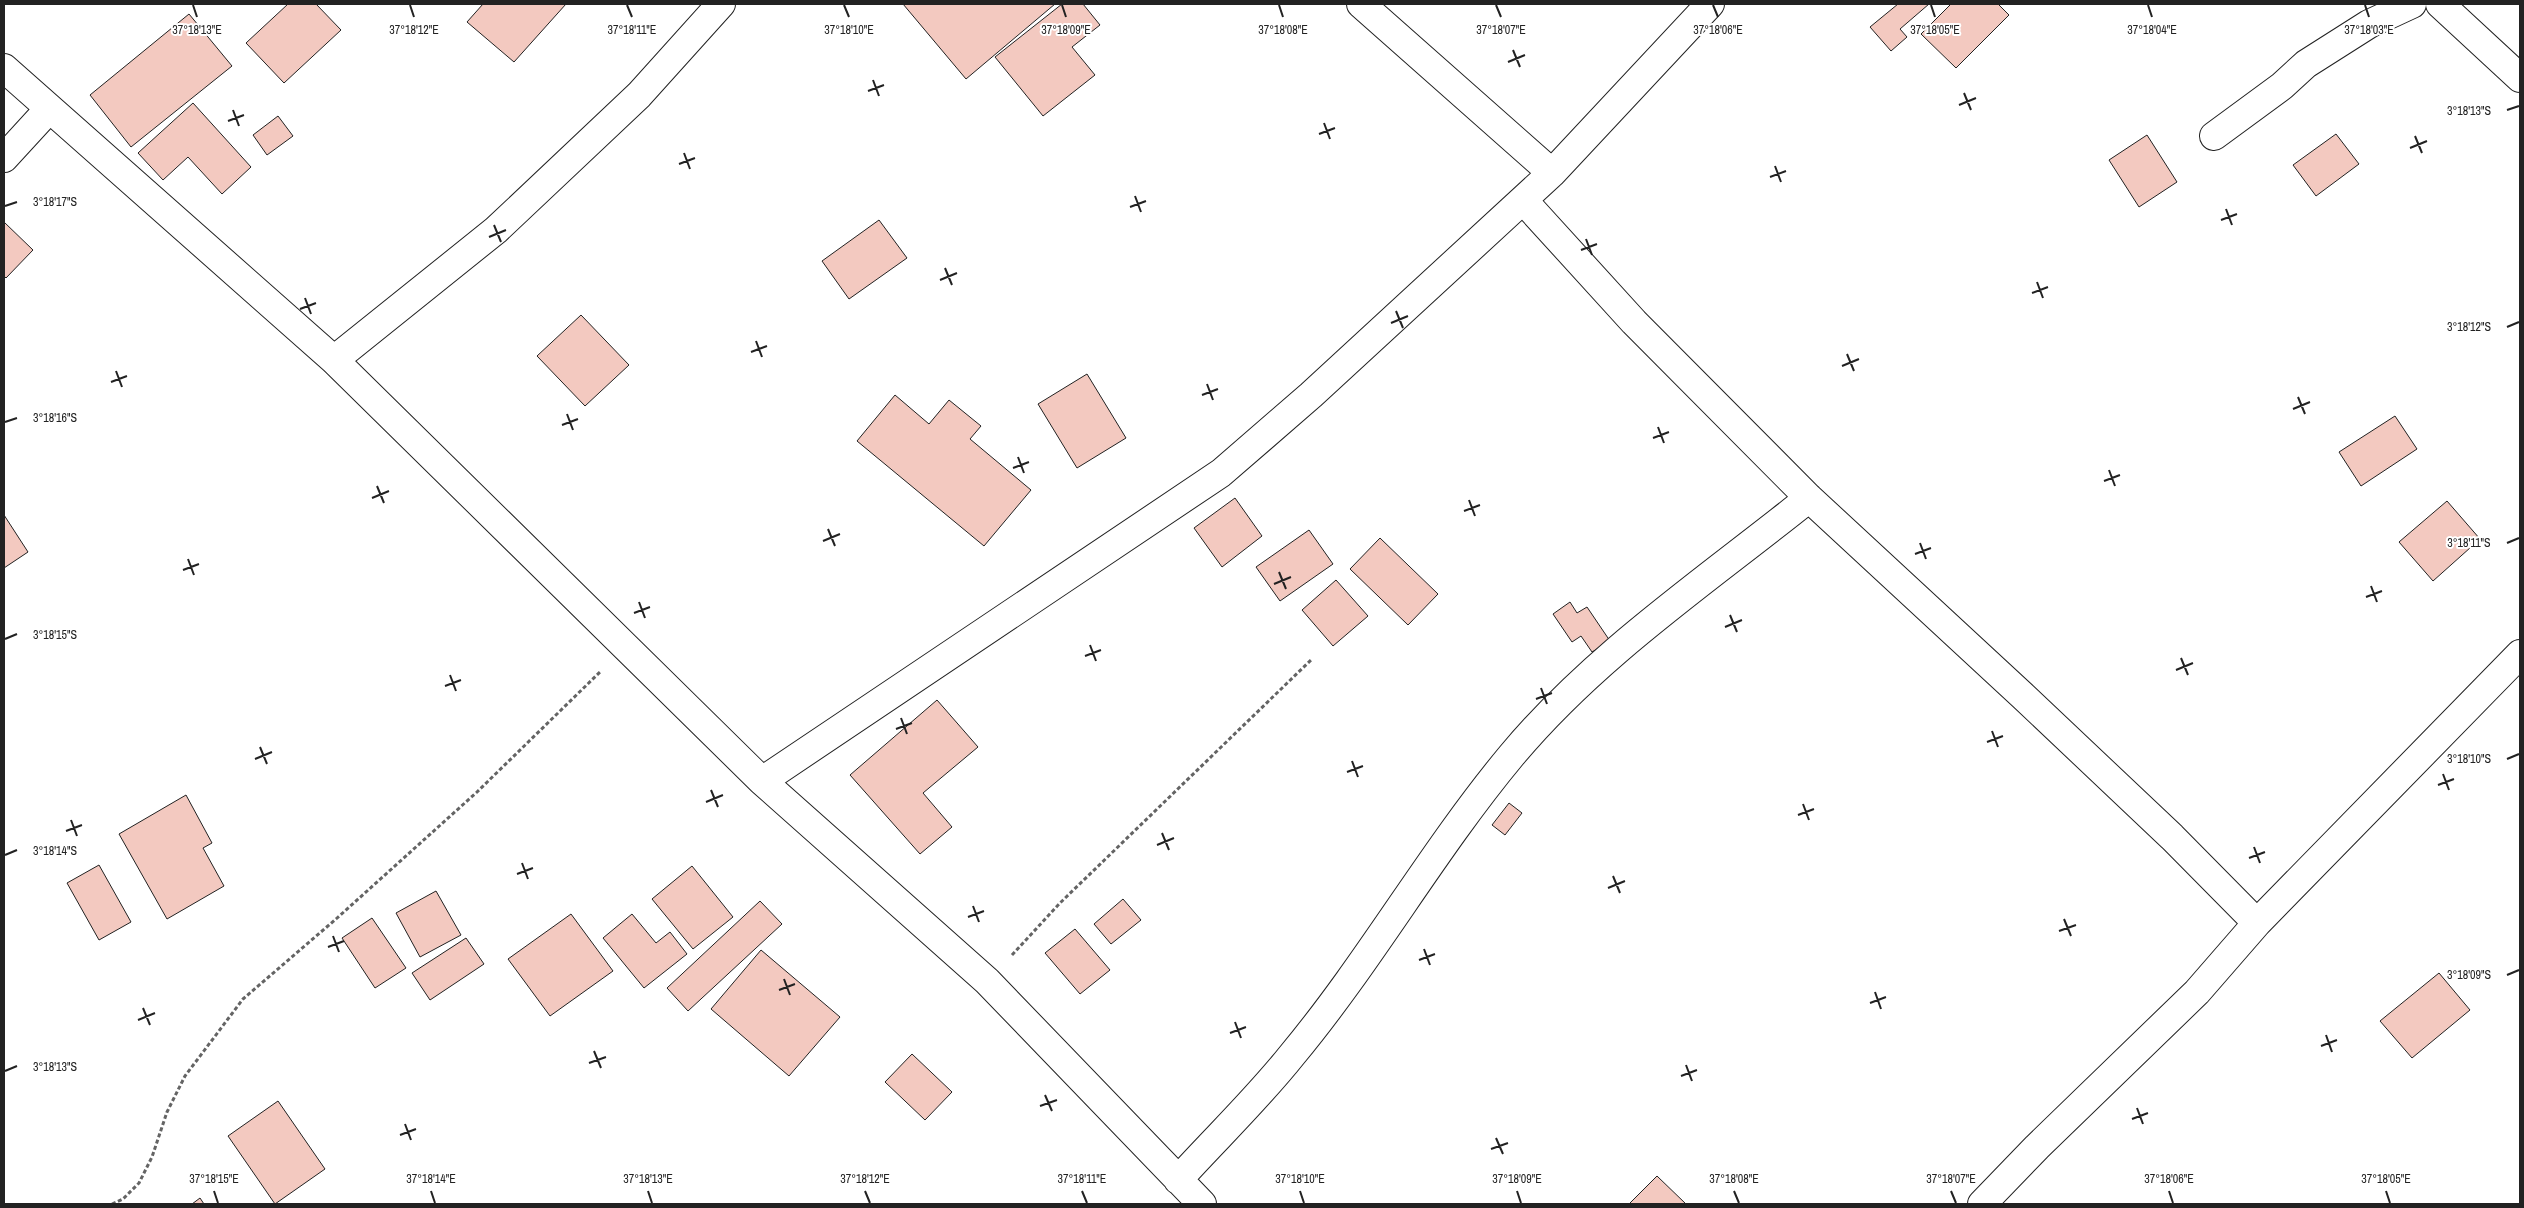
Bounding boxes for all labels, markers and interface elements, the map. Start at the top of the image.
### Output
text: 37°18'13"E [172,22,222,38]
text: 37°18'12"E [389,22,439,38]
text: 37°18'11"E [608,22,656,38]
text: 37°18'10"E [824,22,874,38]
text: 37°18'09"E [1041,22,1091,38]
text: 37°18'08"E [1258,22,1308,38]
text: 37°18'07"E [1476,22,1526,38]
text: 37°18'06"E [1693,22,1743,38]
text: 37°18'05"E [1910,22,1960,38]
text: 37°18'04"E [2127,22,2177,38]
text: 37°18'03"E [2344,22,2394,38]
text: 3°18'13"S [2447,103,2491,119]
text: 3°18'17"S [33,194,77,210]
text: 3°18'12"S [2447,319,2491,335]
text: 3°18'16"S [33,410,77,426]
text: 3°18'11"S [2447,535,2491,551]
text: 3°18'15"S [33,627,77,643]
text: 3°18'10"S [2447,751,2491,767]
text: 3°18'14"S [33,843,77,859]
text: 3°18'09"S [2447,967,2491,983]
text: 3°18'13"S [33,1059,77,1075]
text: 37°18'15"E [189,1171,239,1187]
text: 37°18'14"E [406,1171,456,1187]
text: 37°18'13"E [623,1171,673,1187]
text: 37°18'12"E [840,1171,890,1187]
text: 37°18'11"E [1058,1171,1106,1187]
text: 37°18'10"E [1275,1171,1325,1187]
text: 37°18'09"E [1492,1171,1542,1187]
text: 37°18'08"E [1709,1171,1759,1187]
text: 37°18'07"E [1926,1171,1976,1187]
text: 37°18'06"E [2144,1171,2194,1187]
text: 37°18'05"E [2361,1171,2411,1187]

